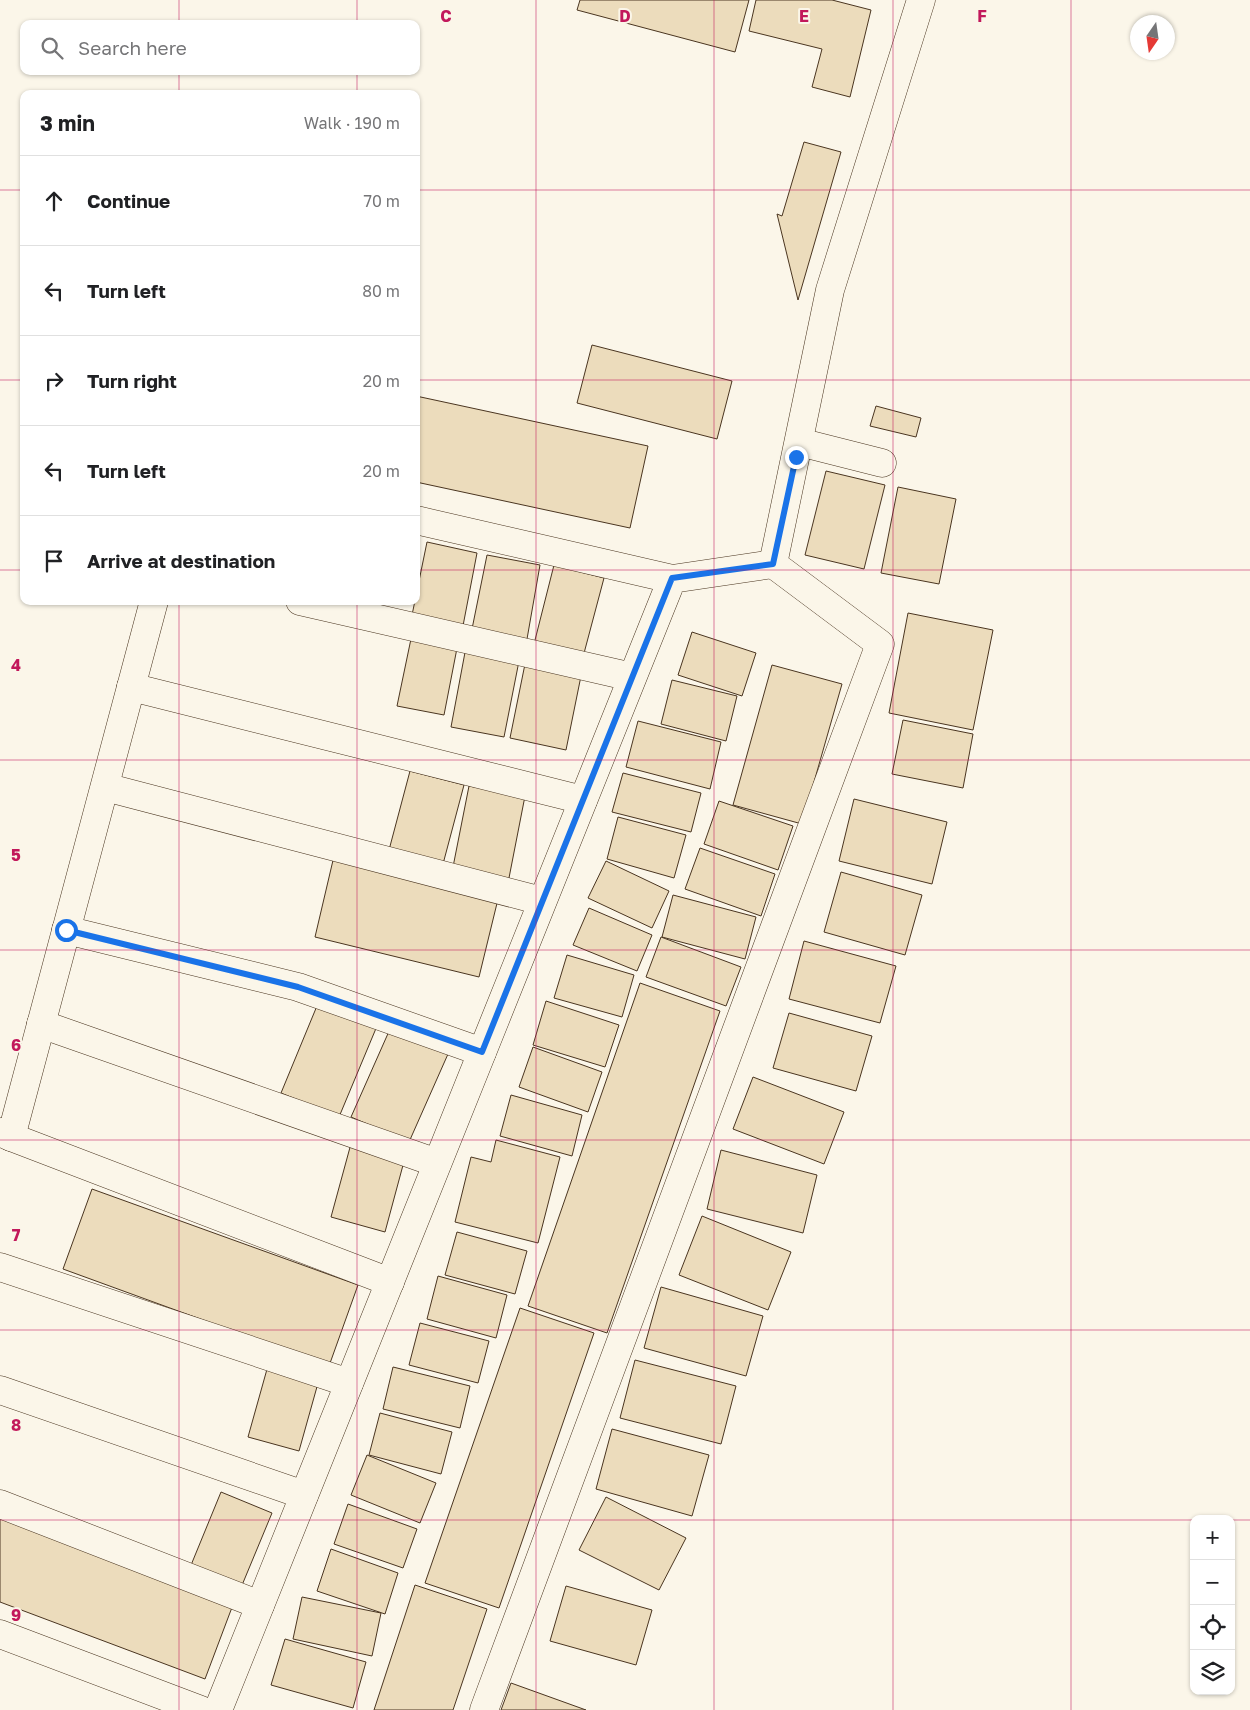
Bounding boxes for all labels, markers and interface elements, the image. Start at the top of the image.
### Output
text: C [440,6,452,26]
text: D [619,6,631,26]
text: E [799,6,809,26]
text: F [977,6,987,26]
north arrow [1130,15,1175,60]
search box [20,20,420,75]
icon: search [38,34,66,62]
text: Search here [78,36,187,59]
text: 3 min [40,110,95,136]
text: Walk · 190 m [304,113,400,133]
icon: ahead [40,187,68,215]
text: Continue [87,189,170,212]
text: 70 m [363,191,400,211]
icon: left [40,277,68,305]
text: Turn left [87,279,166,302]
text: 80 m [362,281,400,301]
icon: right [40,367,68,395]
text: Turn right [87,369,177,392]
text: 20 m [363,371,400,391]
route end [785,446,808,469]
icon: left [40,457,68,485]
text: Turn left [87,459,166,482]
text: 20 m [363,461,400,481]
icon: arrive [40,547,68,575]
text: Arrive at destination [87,549,275,572]
text: 4 [11,655,21,675]
text: 5 [11,845,21,865]
route start [55,919,78,942]
text: 6 [11,1035,21,1055]
text: 7 [12,1225,21,1245]
text: 8 [11,1415,21,1435]
map controls [1190,1515,1235,1695]
button: + [1190,1515,1235,1560]
button: − [1190,1560,1235,1605]
text: 9 [11,1605,21,1625]
button: locate [1190,1605,1235,1650]
button: layers [1190,1650,1235,1695]

